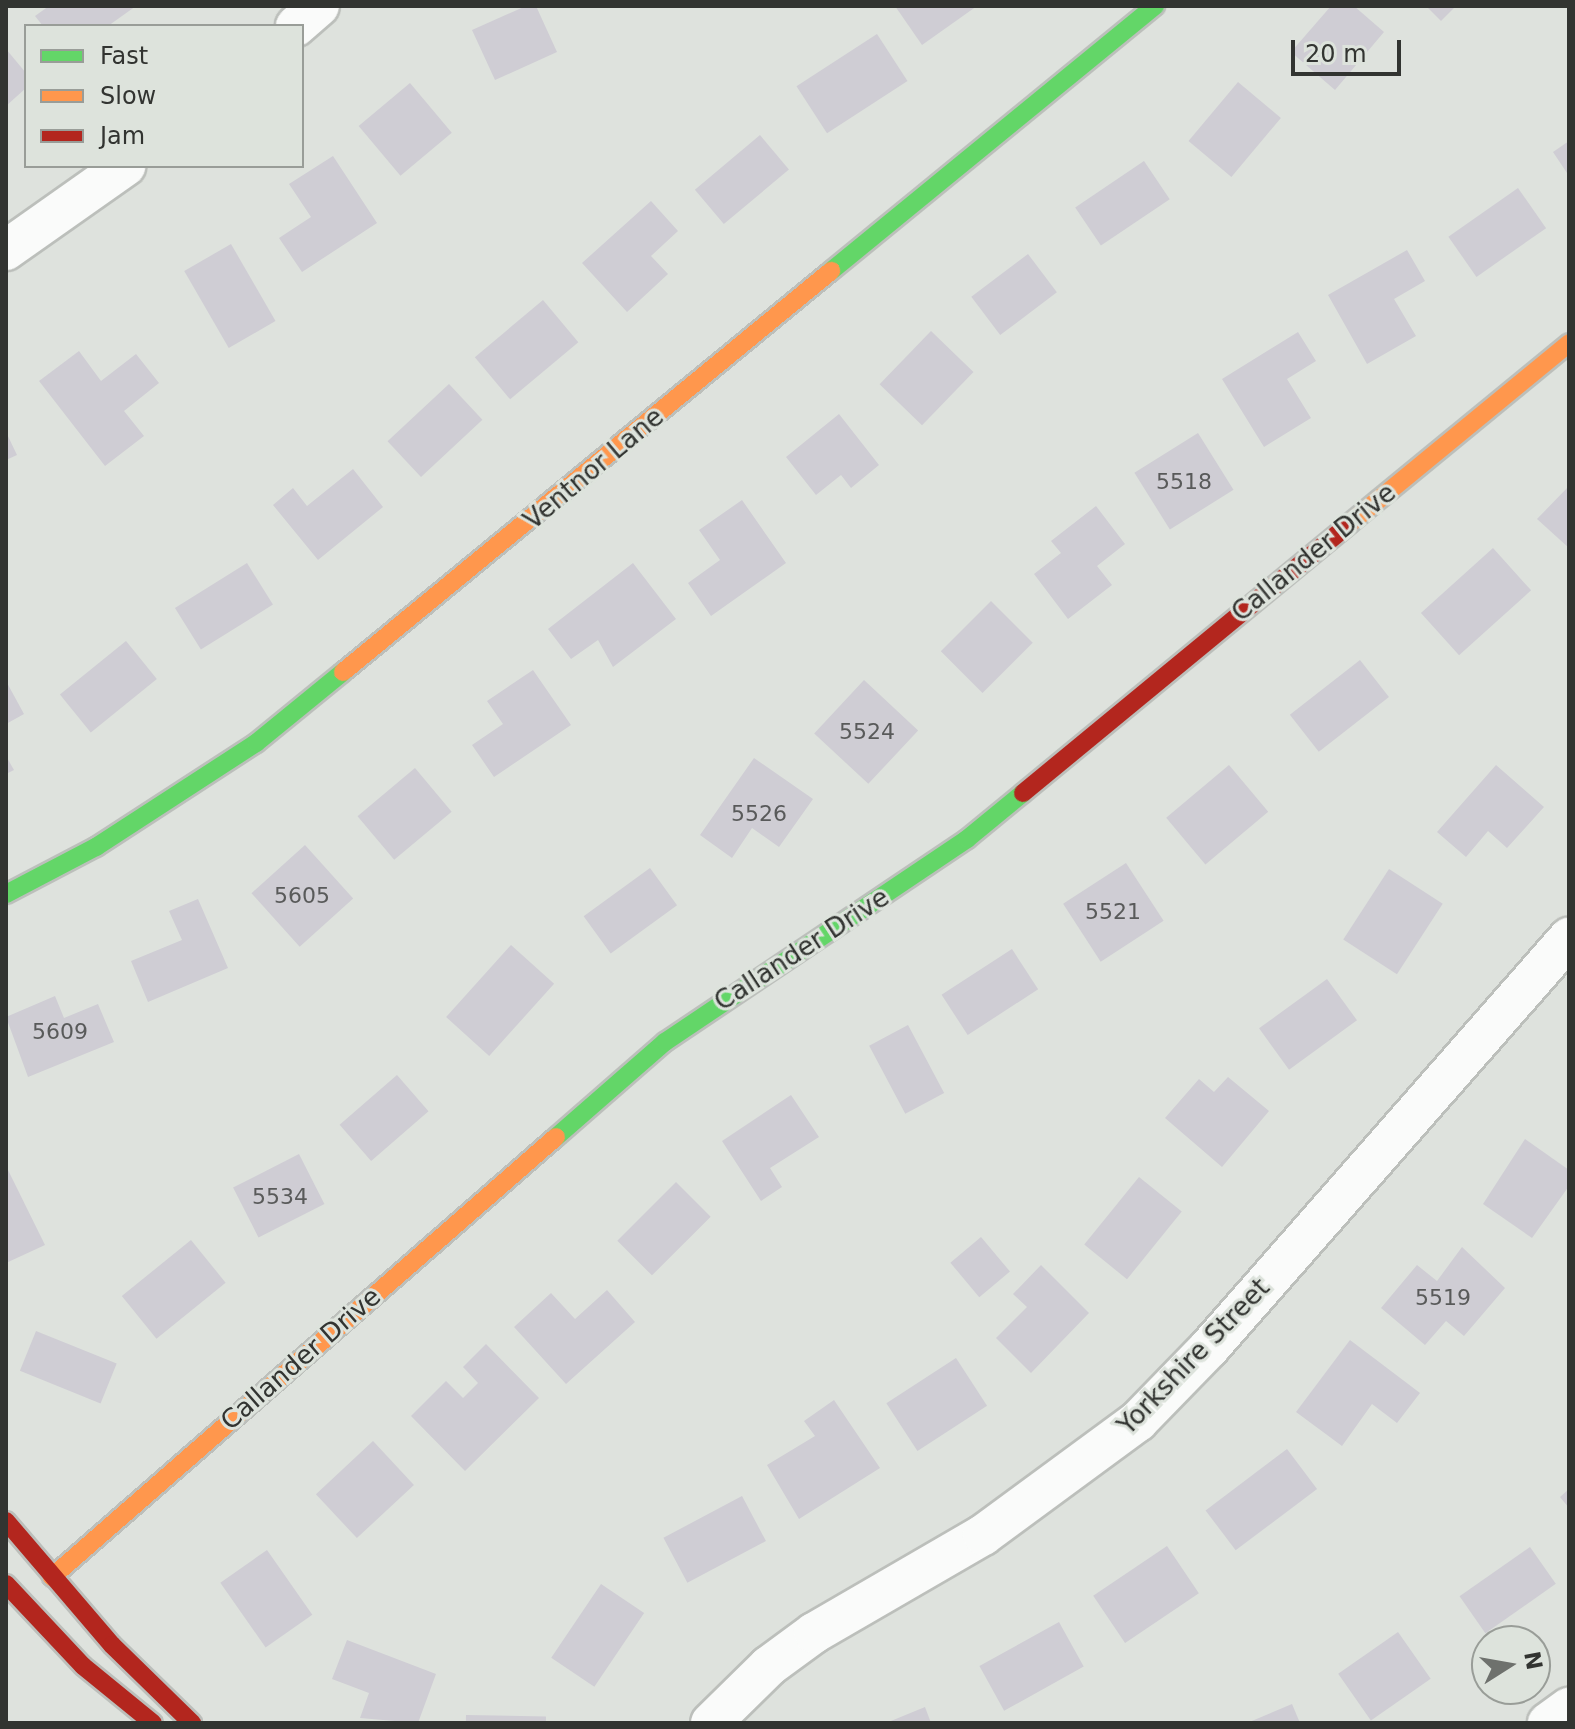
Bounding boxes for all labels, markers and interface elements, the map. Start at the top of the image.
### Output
legend [24,24,304,168]
scale bar [1295,24,1405,74]
text: 20 m [1305,40,1367,68]
text: Fast [100,42,148,70]
text: Slow [100,82,156,110]
text: Jam [100,122,145,150]
street label: Ventnor Lane [518,402,670,536]
house number: 5518 [1156,469,1212,495]
street label: Callander Drive [1226,477,1402,629]
house number: 5524 [839,719,895,745]
house number: 5526 [731,801,787,827]
street label: Callander Drive [709,882,895,1018]
house number: 5605 [274,883,330,909]
house number: 5521 [1085,899,1141,925]
house number: 5609 [32,1019,88,1045]
house number: 5534 [252,1184,308,1210]
street label: Yorkshire Street [1112,1273,1276,1441]
street label: Callander Drive [215,1281,387,1437]
house number: 5519 [1415,1285,1471,1311]
north arrow [1471,1625,1551,1705]
text: N [1519,1649,1547,1672]

